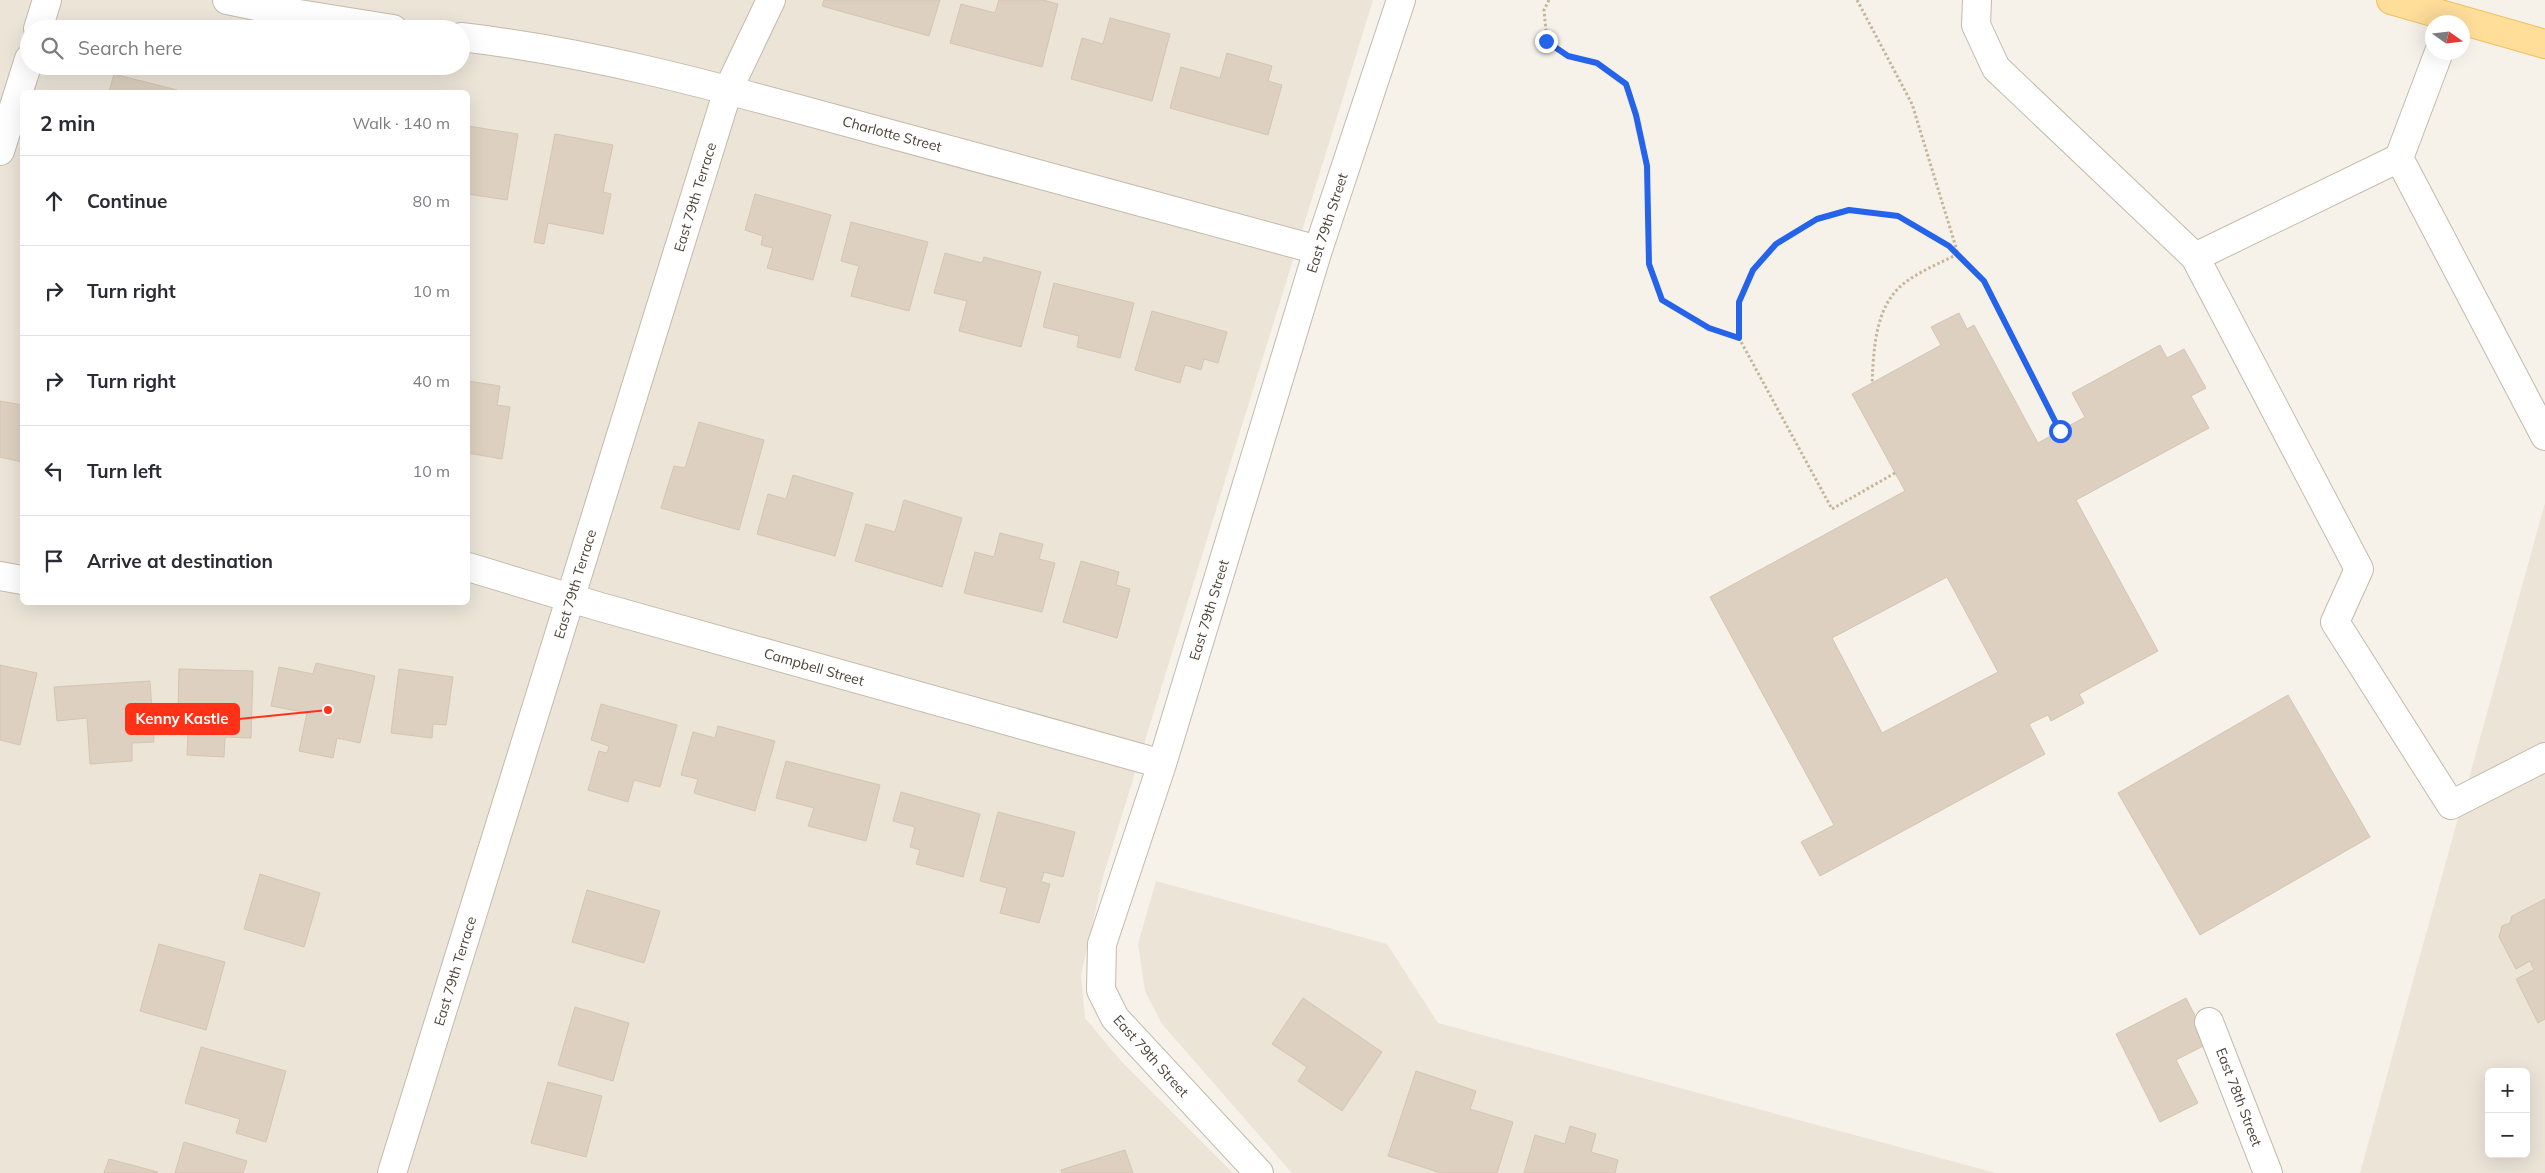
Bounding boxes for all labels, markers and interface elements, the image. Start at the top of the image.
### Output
north arrow [2425,15,2470,60]
search box [20,20,470,75]
route end [1535,30,1558,53]
icon: search [38,34,66,62]
text: Search here [78,36,182,60]
text: 2 min [40,110,95,136]
street label: Charlotte Street [840,112,944,156]
text: Walk · 140 m [352,113,450,133]
street label: East 79th Terrace [670,140,720,254]
street label: East 79th Street [1302,171,1352,275]
icon: ahead [40,187,68,215]
text: Continue [87,189,167,213]
text: 80 m [413,191,450,211]
icon: right [40,277,68,305]
text: Turn right [87,279,176,303]
text: 10 m [413,281,450,301]
icon: right [40,367,68,395]
text: Turn right [87,369,176,393]
text: 40 m [413,371,450,391]
route start [2049,420,2072,443]
icon: left [40,457,68,485]
text: Turn left [87,459,162,483]
text: 10 m [413,461,450,481]
street label: East 79th Terrace [550,527,600,641]
icon: arrive [40,547,68,575]
text: Arrive at destination [87,549,273,573]
street label: East 79th Street [1185,557,1233,662]
street label: Campbell Street [762,644,866,690]
callout: Kenny Kastle [126,704,239,734]
text: Kenny Kastle [136,709,228,728]
street label: East 79th Terrace [430,914,480,1028]
street label: East 79th Street [1109,1011,1193,1101]
street label: East 78th Street [2212,1045,2266,1149]
map controls [2485,1068,2530,1158]
button: + [2485,1068,2530,1113]
button: − [2485,1113,2530,1158]

